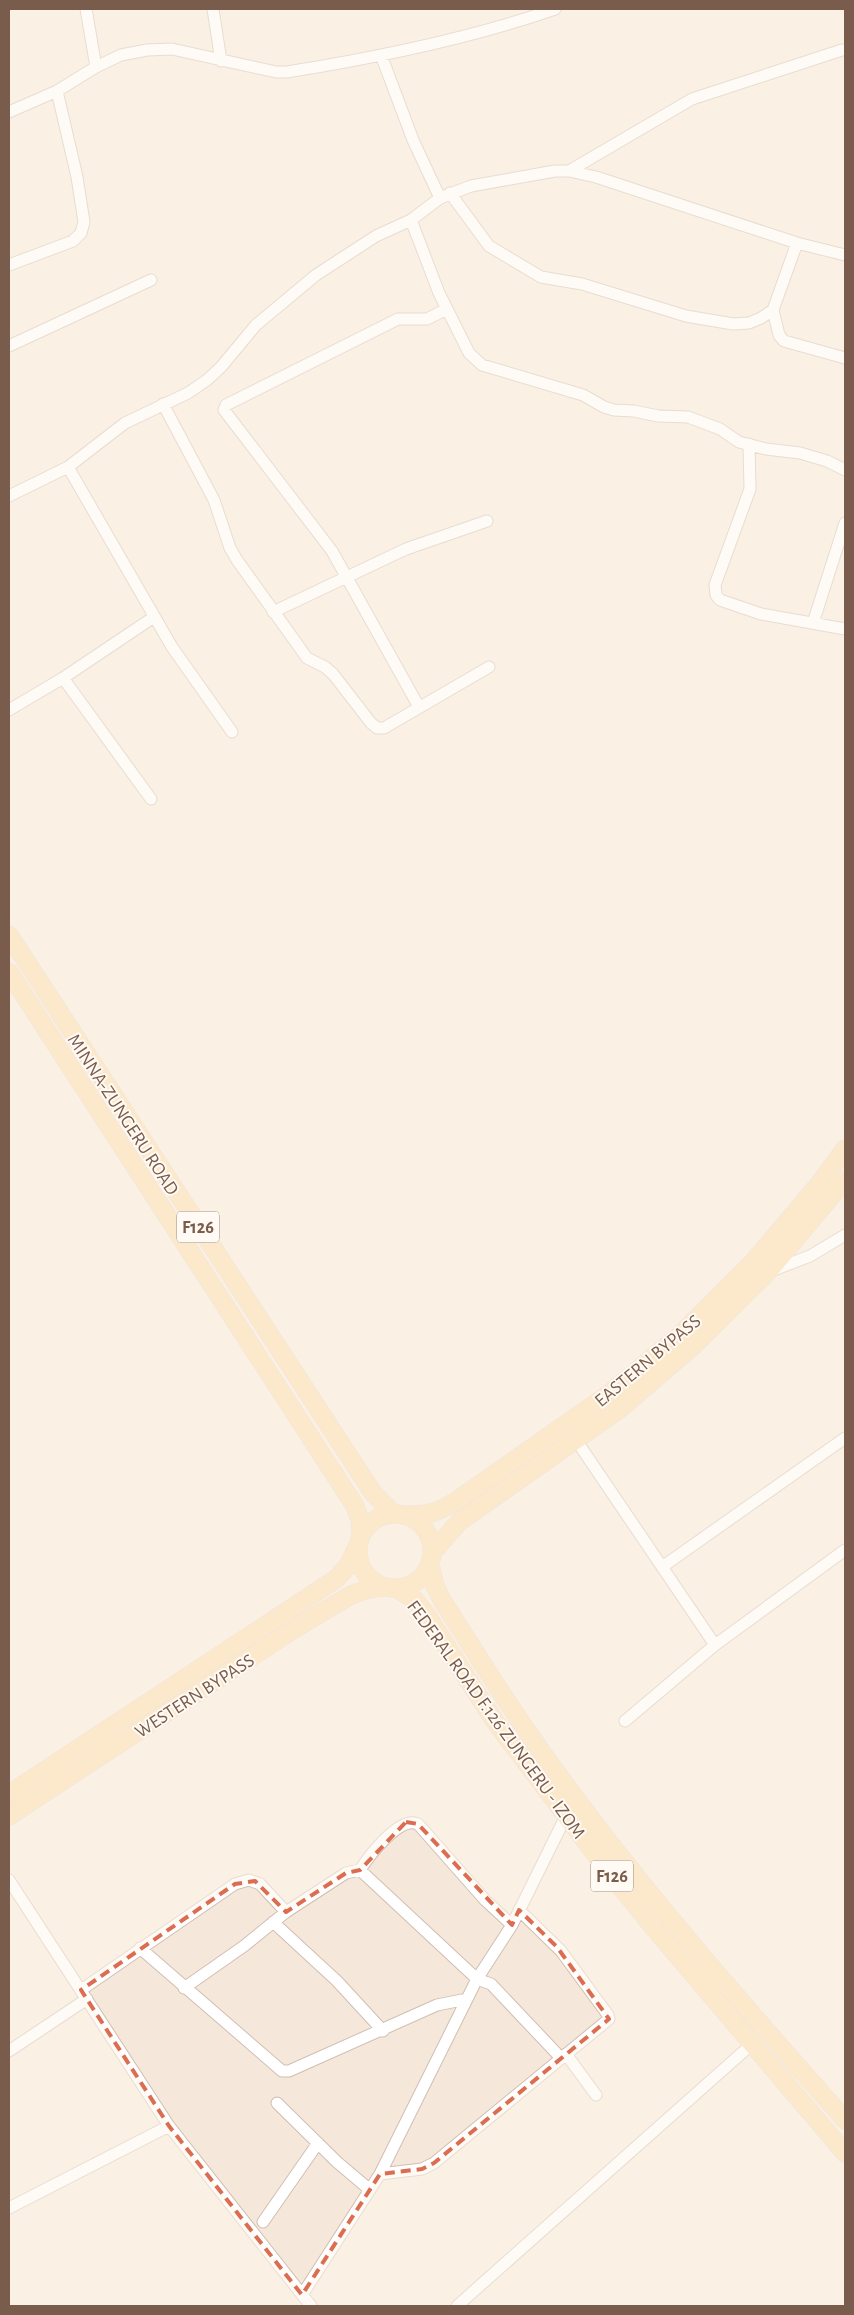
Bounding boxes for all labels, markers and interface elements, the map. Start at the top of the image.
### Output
street label: MINNA-ZUNGERU ROAD [64,1031,182,1199]
road number: F126 [177,1212,219,1242]
street label: EASTERN BYPASS [591,1311,705,1411]
street label: FEDERAL ROAD F.126 ZUNGERU - IZOM [403,1597,589,1843]
street label: WESTERN BYPASS [132,1651,258,1742]
road number: F126 [591,1860,633,1892]

